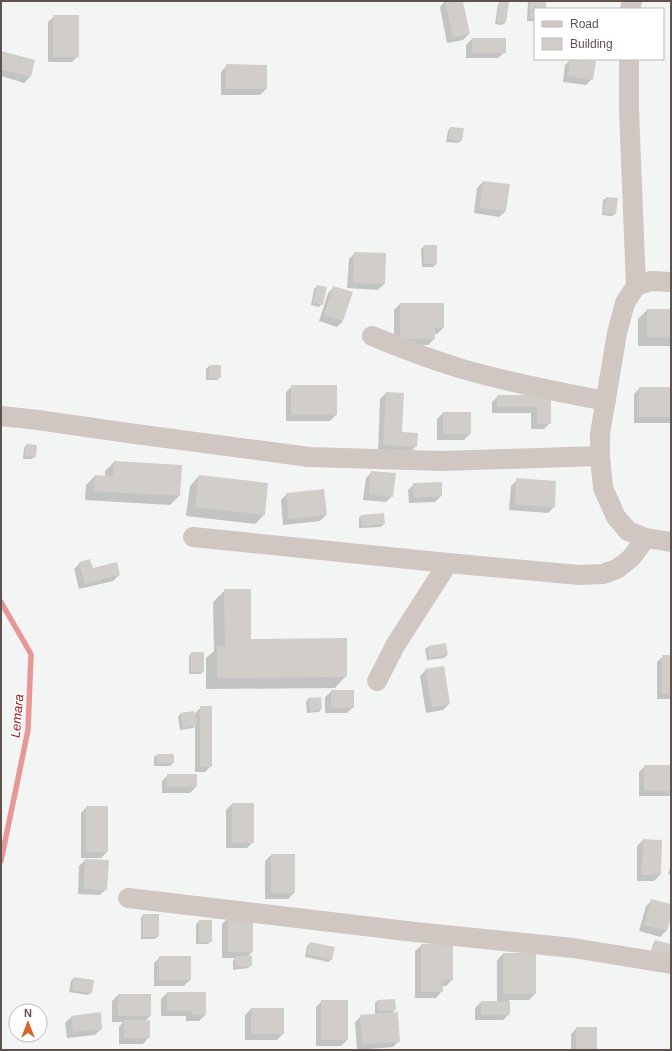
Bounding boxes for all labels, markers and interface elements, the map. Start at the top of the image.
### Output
legend [534,8,664,60]
text: Road [570,17,599,31]
text: Building [570,37,613,51]
water label: Lemara [8,693,26,739]
north arrow [8,1003,48,1043]
text: N [24,1007,32,1019]

